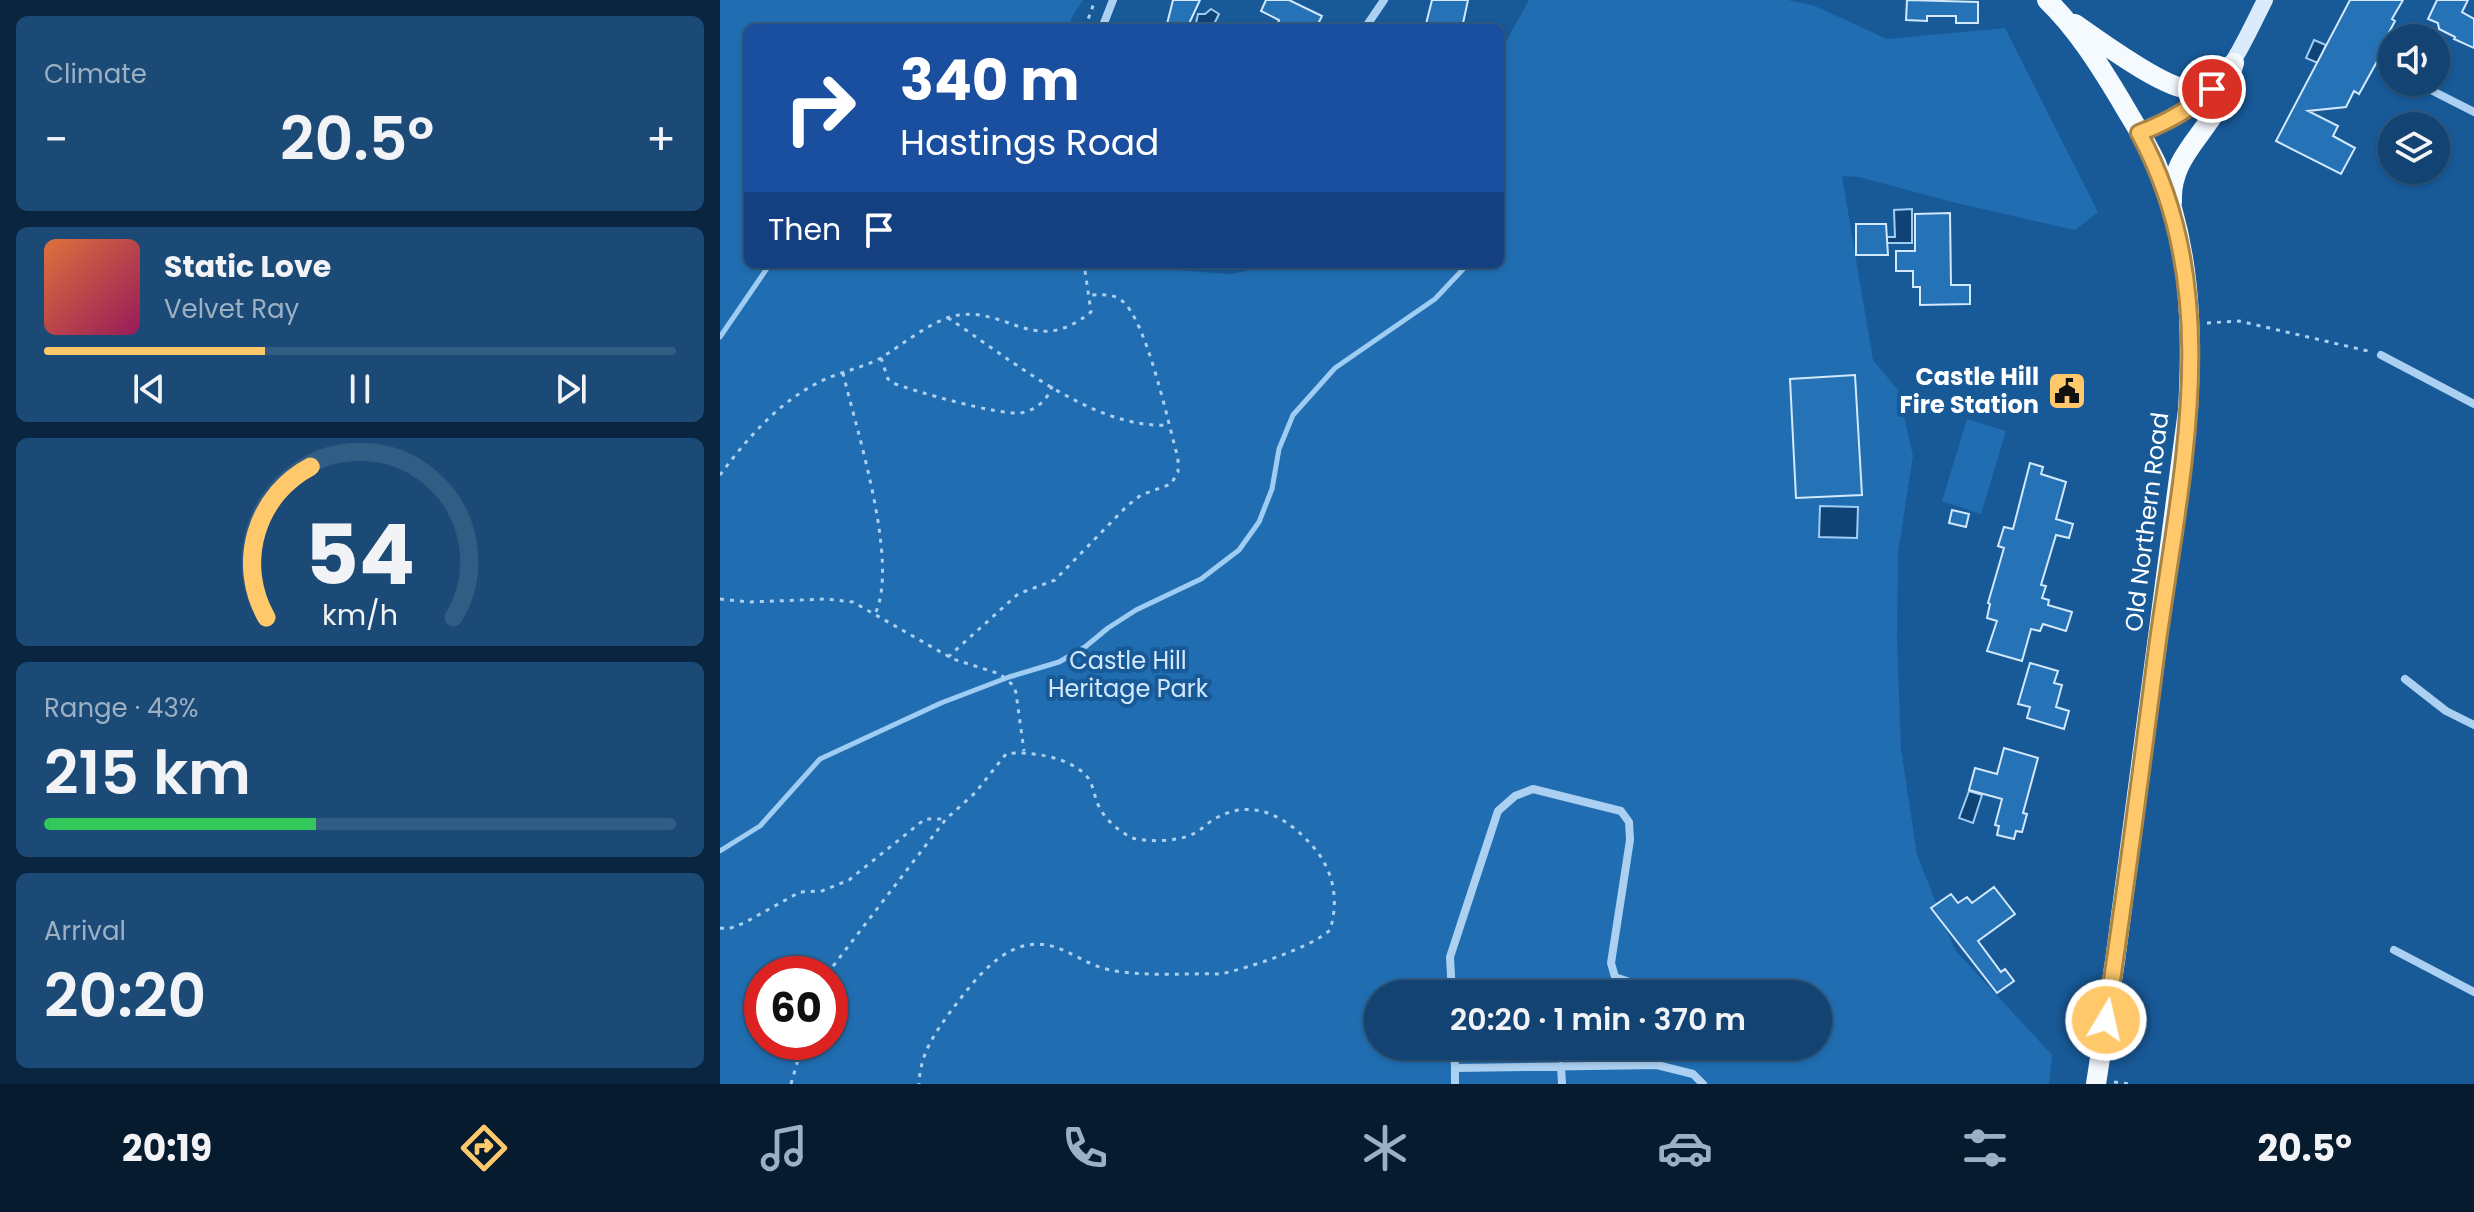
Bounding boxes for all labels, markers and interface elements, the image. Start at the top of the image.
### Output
map controls [2378,24,2450,184]
button: sound [2378,24,2450,96]
text: 340 m [900,41,1079,120]
pin [2178,55,2246,123]
text: Climate [44,56,147,92]
icon: right [768,56,872,160]
icon: arrive [2190,67,2234,111]
text: 20.5° [280,97,434,181]
text: − [44,109,68,170]
text: + [646,109,676,170]
button: layers [2378,112,2450,184]
text: Hastings Road [900,117,1159,168]
text: Then [768,208,841,251]
icon: arrive [857,208,901,252]
text: Static Love [164,245,331,288]
text: Velvet Ray [164,291,299,327]
place label: Castle Hill Fire Station [1900,360,2039,421]
icon: previous [127,367,171,411]
icon: pause [338,367,382,411]
icon: next [549,367,593,411]
public building icon: Castle Hill Fire Station [2046,370,2088,412]
street label: Old Northern Road [2117,410,2176,633]
text: 54 [305,497,415,613]
text: km/h [322,595,398,635]
park label: Castle Hill Heritage Park [1048,644,1209,705]
text: Range · 43% [44,690,199,726]
text: 215 km [44,731,251,815]
text: Arrival [44,913,126,949]
text: 20:20 [44,954,206,1038]
speed limit sign: 60 [744,956,848,1060]
position arrow [2064,978,2148,1062]
text: 20:20 · 1 min · 370 m [1450,998,1746,1041]
icon: directions [456,1120,512,1176]
icon: music [756,1120,812,1176]
icon: phone [1057,1120,1113,1176]
icon: climate [1357,1120,1413,1176]
icon: car [1657,1120,1713,1176]
icon: filters [1957,1120,2013,1176]
text: 20:19 [122,1123,212,1174]
text: 20.5° [2258,1123,2352,1174]

